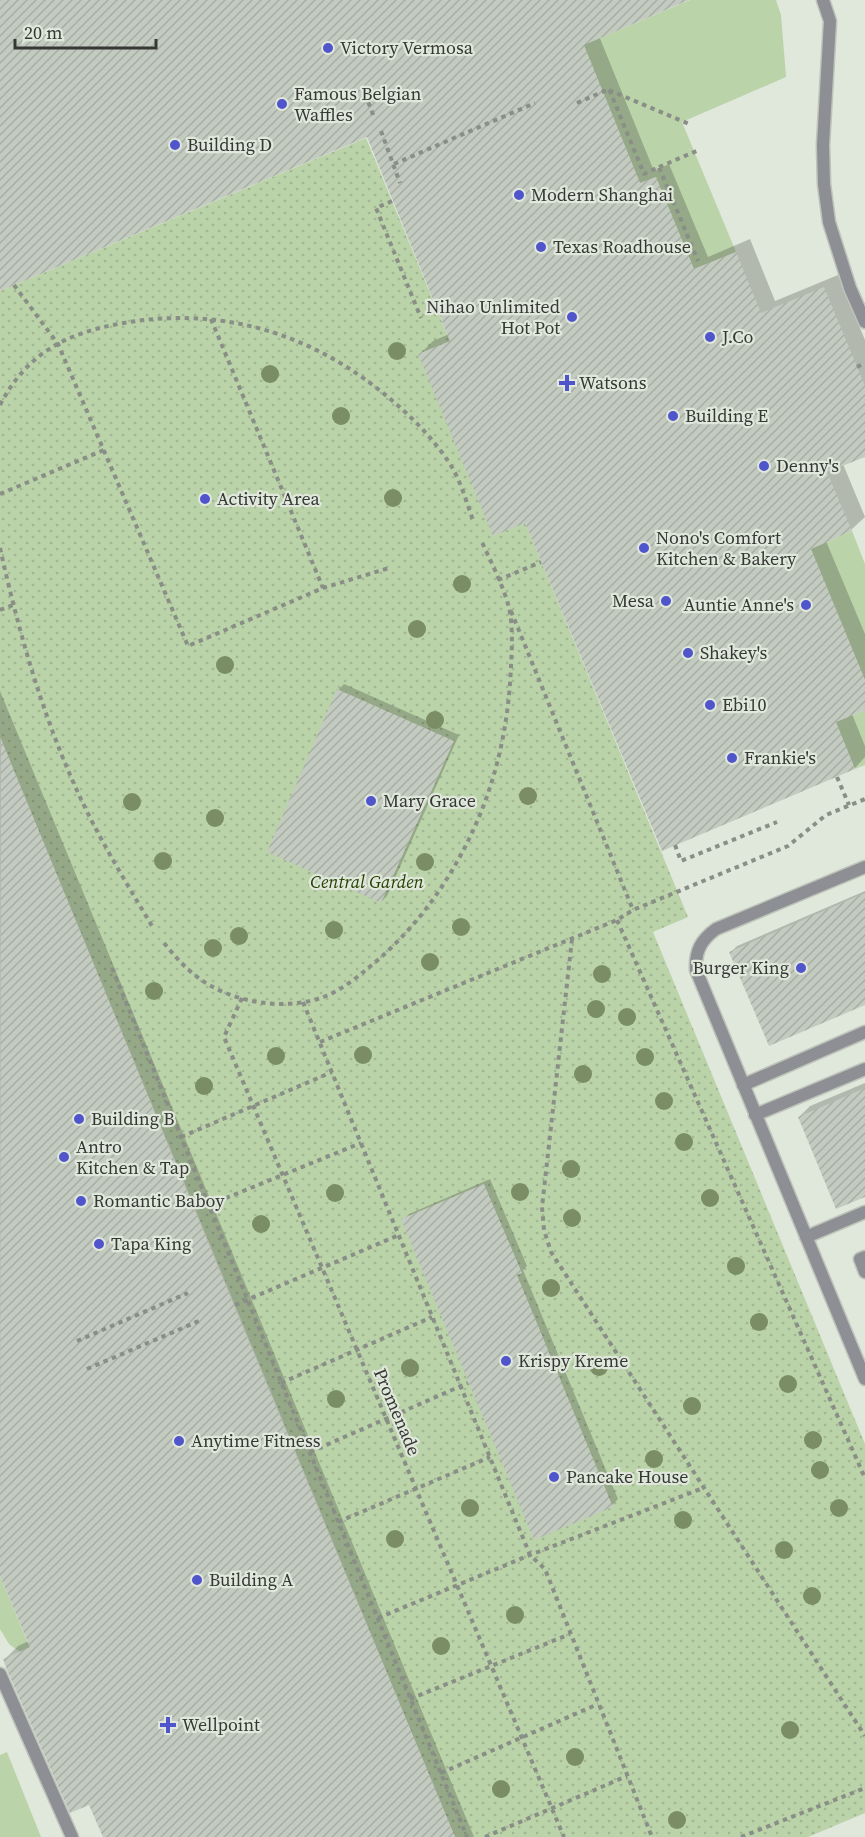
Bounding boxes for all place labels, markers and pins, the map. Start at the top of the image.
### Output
place label: Victory Vermosa [340,35,474,60]
marker: Victory Vermosa [321,41,335,55]
place label: Famous Belgian Waffles [294,81,421,127]
marker: Famous Belgian Waffles [275,97,289,111]
place label: Building D [187,132,272,157]
marker: Building D [168,138,182,152]
place label: Modern Shanghai [531,182,673,207]
marker: Modern Shanghai [512,188,526,202]
place label: Texas Roadhouse [553,234,691,259]
marker: Texas Roadhouse [534,240,548,254]
place label: Nihao Unlimited Hot Pot [426,294,560,340]
marker: Nihao Unlimited Hot Pot [565,310,579,324]
place label: J.Co [721,324,754,349]
marker: J.Co [703,330,717,344]
place label: Watsons [579,370,647,395]
marker: Watsons [560,376,574,390]
place label: Building E [685,403,768,428]
marker: Building E [666,409,680,423]
place label: Denny's [776,453,839,478]
marker: Denny's [757,459,771,473]
place label: Activity Area [217,486,320,511]
marker: Activity Area [198,492,212,506]
place label: Nono's Comfort Kitchen & Bakery [656,525,797,571]
marker: Nono's Comfort Kitchen & Bakery [637,541,651,555]
place label: Mesa [612,588,655,613]
place label: Auntie Anne's [683,592,794,617]
marker: Mesa [659,594,673,608]
marker: Auntie Anne's [799,598,813,612]
place label: Shakey's [700,640,767,665]
marker: Shakey's [681,646,695,660]
place label: Ebi10 [722,692,767,717]
marker: Ebi10 [703,698,717,712]
place label: Frankie's [744,745,816,770]
marker: Frankie's [725,751,739,765]
place label: Mary Grace [383,788,476,813]
marker: Mary Grace [364,794,378,808]
place label: Burger King [692,955,789,980]
marker: Burger King [794,961,808,975]
place label: Building B [91,1106,175,1131]
marker: Building B [72,1112,86,1126]
place label: Antro Kitchen & Tap [76,1134,189,1180]
marker: Antro Kitchen & Tap [57,1150,71,1164]
place label: Romantic Baboy [93,1188,225,1213]
marker: Romantic Baboy [74,1194,88,1208]
place label: Tapa King [111,1231,191,1256]
marker: Tapa King [92,1237,106,1251]
place label: Krispy Kreme [518,1348,628,1373]
marker: Krispy Kreme [499,1354,513,1368]
place label: Anytime Fitness [191,1428,321,1453]
marker: Anytime Fitness [172,1434,186,1448]
place label: Pancake House [566,1464,688,1489]
marker: Pancake House [547,1470,561,1484]
place label: Building A [209,1567,293,1592]
marker: Building A [190,1573,204,1587]
place label: Wellpoint [182,1712,260,1737]
marker: Wellpoint [159,1716,177,1734]

